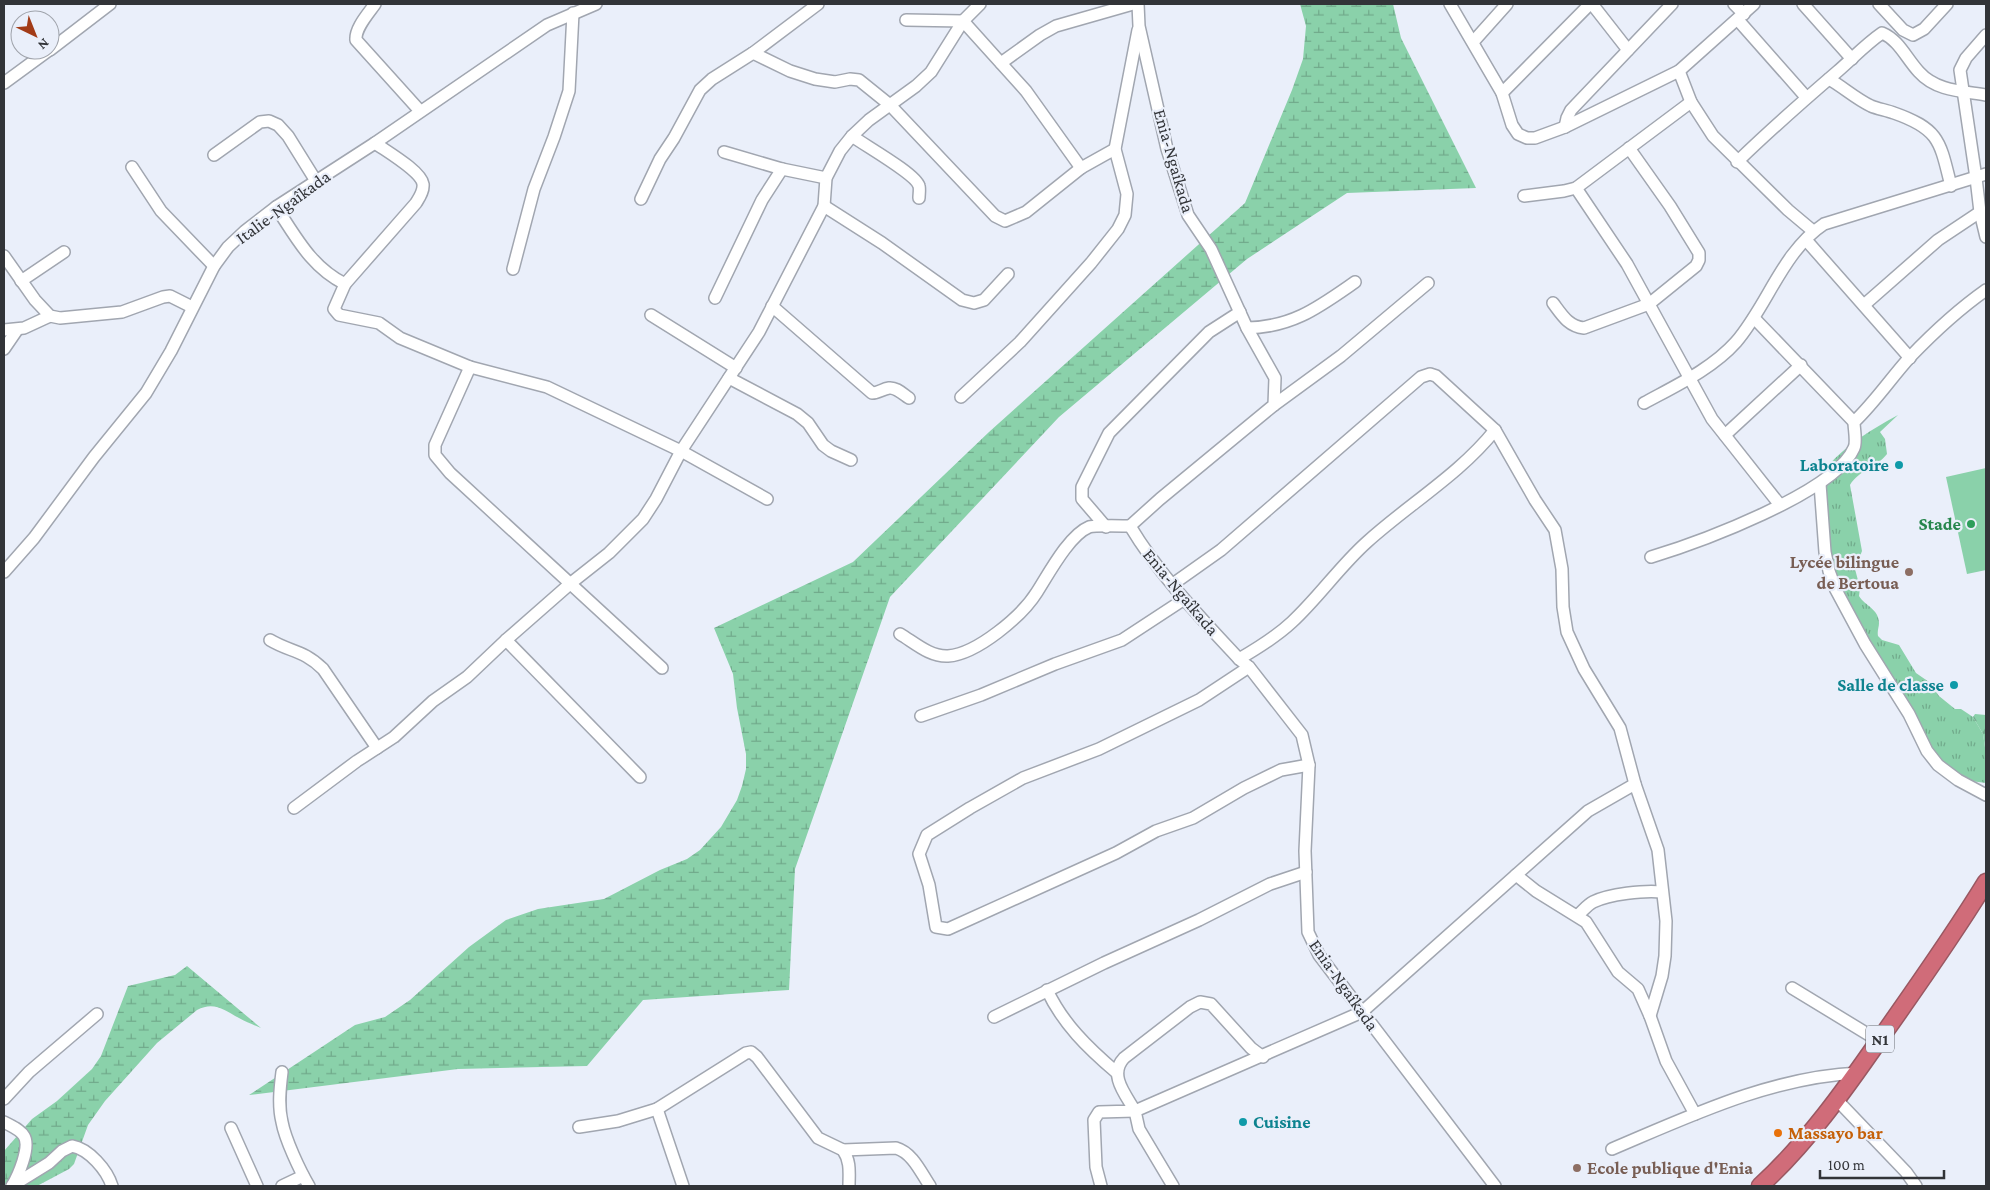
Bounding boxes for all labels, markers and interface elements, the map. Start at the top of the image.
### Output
north arrow [10,10,60,60]
text: N [35,35,53,54]
street label: Enia-Ngaîkada [1150,107,1198,215]
street label: Italie-Ngaîkada [232,166,334,248]
place label: Laboratoire [1800,455,1889,475]
marker: Laboratoire [1893,459,1905,471]
place label: Stade [1919,514,1961,534]
marker: Stade [1965,518,1977,530]
street label: Enia-Ngaîkada [1139,545,1223,639]
place label: Lycée bilingue de Bertoua [1790,552,1899,593]
marker: Lycée bilingue de Bertoua [1903,566,1915,578]
place label: Salle de classe [1837,675,1944,695]
marker: Salle de classe [1948,679,1960,691]
street label: Enia-Ngaîkada [1305,935,1383,1035]
road number: N1 [1866,1026,1894,1052]
place label: Cuisine [1253,1112,1311,1132]
marker: Cuisine [1237,1116,1249,1128]
place label: Massayo bar [1788,1123,1883,1143]
marker: Massayo bar [1772,1127,1784,1139]
scale bar [1820,1148,1944,1180]
text: 100 m [1828,1157,1865,1173]
place label: Ecole publique d'Enia [1587,1158,1753,1178]
marker: Ecole publique d'Enia [1571,1162,1583,1174]

